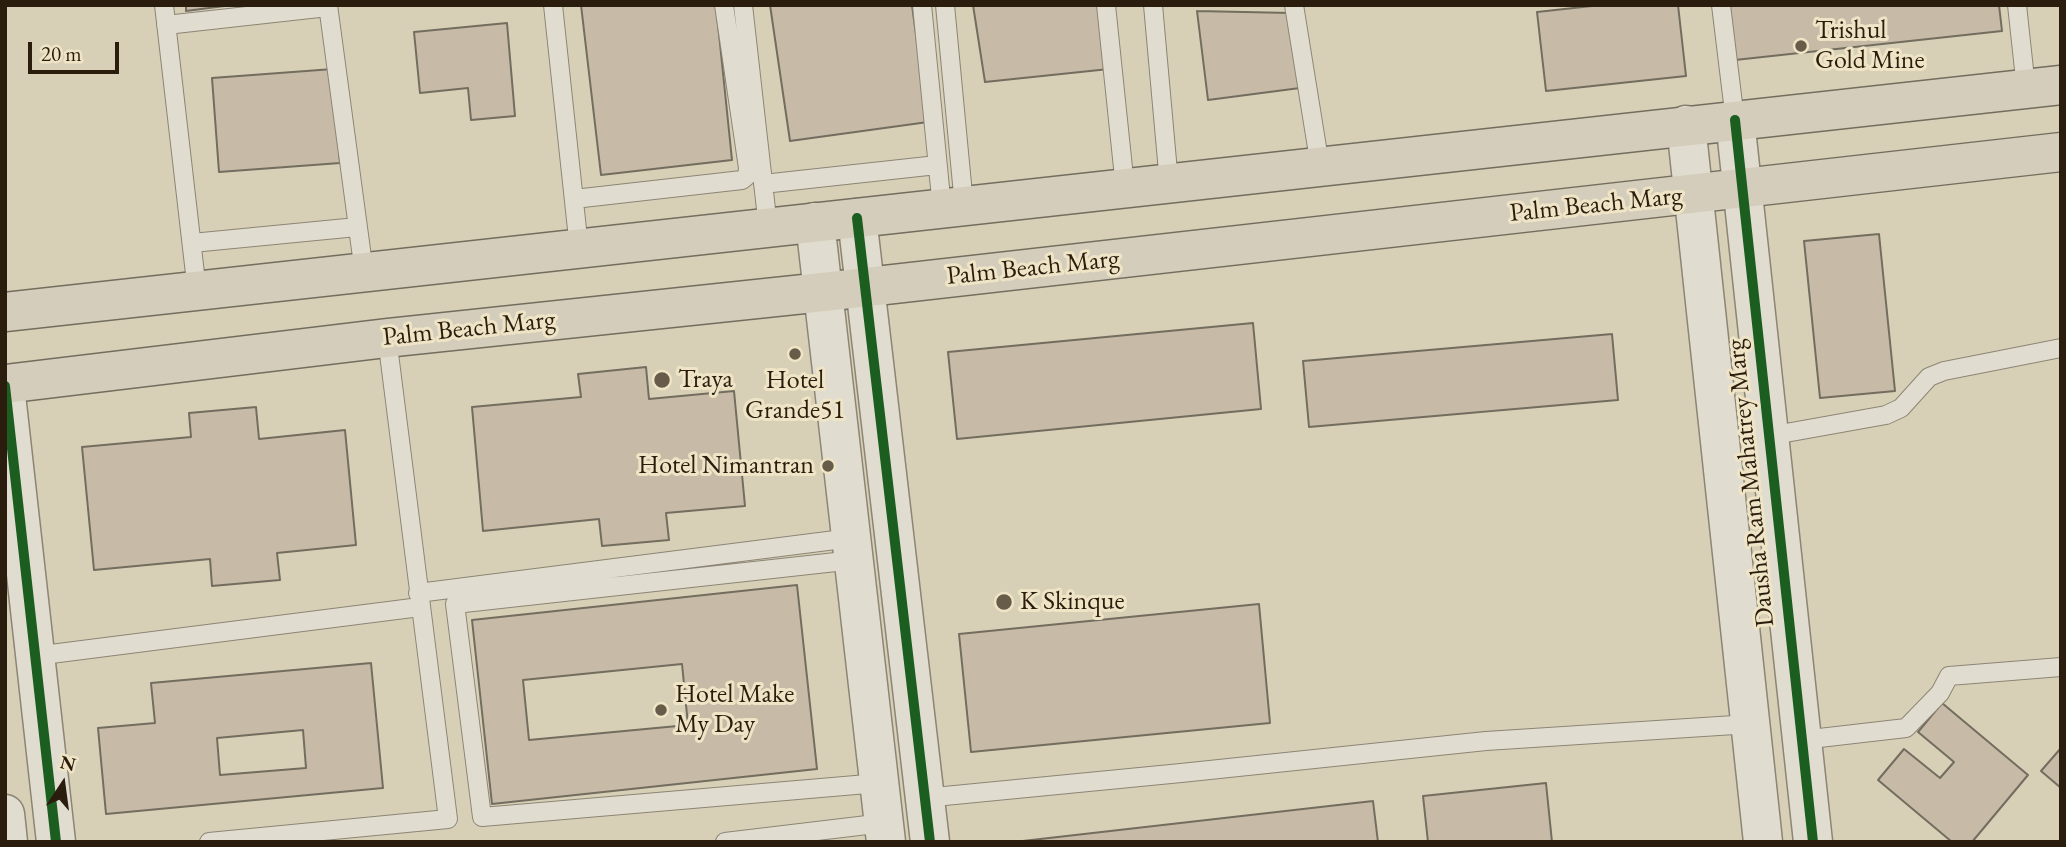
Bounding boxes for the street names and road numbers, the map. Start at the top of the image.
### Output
street label: Palm Beach Marg [1508,180,1684,230]
street label: Palm Beach Marg [945,243,1121,293]
street label: Palm Beach Marg [381,304,557,354]
street label: Dausha Ram Mahatrey Marg [1720,338,1782,628]

